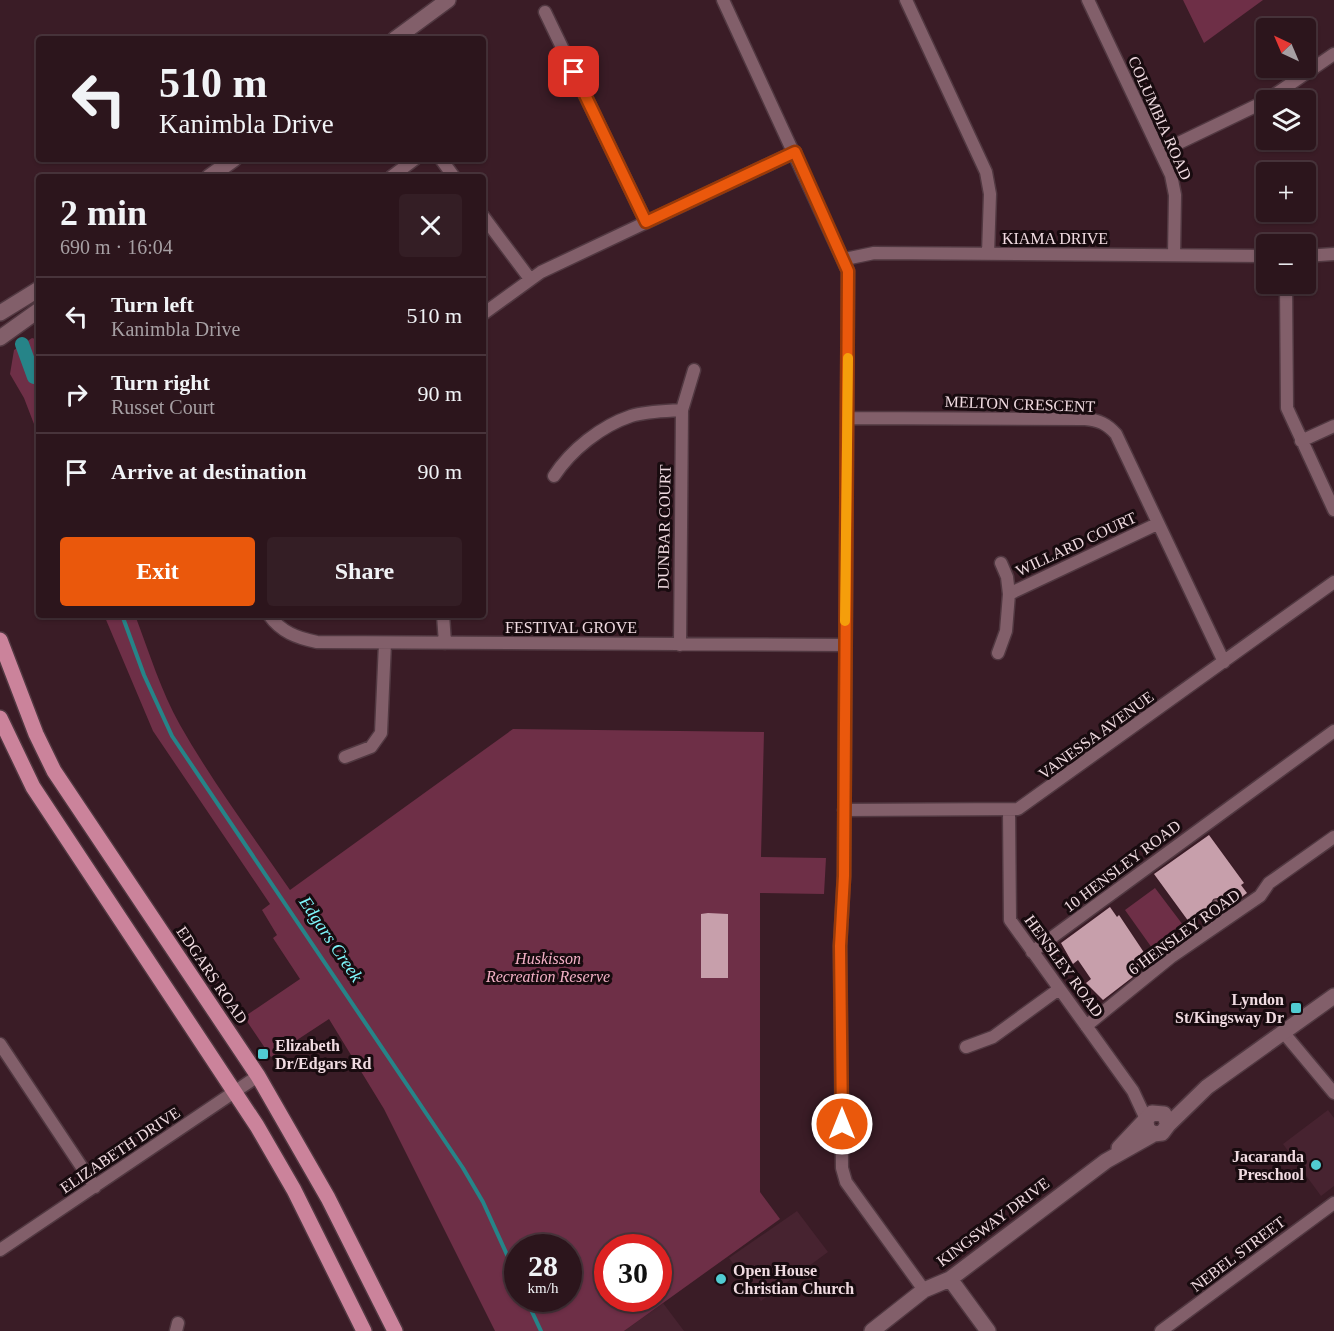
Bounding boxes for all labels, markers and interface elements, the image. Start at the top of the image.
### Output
north arrow [1256,18,1316,78]
map controls [1256,18,1316,294]
pin [548,46,599,97]
street label: COLUMBIA ROAD [1125,53,1195,183]
icon: arrive [557,55,590,88]
icon: left [60,60,138,138]
text: 510 m [159,60,268,106]
button: layers [1256,90,1316,150]
text: Kanimbla Drive [159,109,334,139]
button: + [1256,162,1316,222]
text: 2 min [60,193,147,233]
button: close [399,194,462,257]
street label: KIAMA DRIVE [1002,230,1108,247]
button: − [1256,234,1316,294]
text: 690 m · 16:04 [60,236,173,258]
text: Turn left [111,292,194,317]
icon: left [60,300,93,333]
text: 510 m [406,303,462,328]
text: Kanimbla Drive [111,318,240,340]
text: Turn right [111,370,210,395]
icon: right [60,378,93,411]
text: 90 m [417,381,462,406]
street label: MELTON CRESCENT [944,393,1096,415]
text: Russet Court [111,396,215,418]
icon: arrive [60,456,93,489]
text: Arrive at destination [111,459,307,484]
text: 90 m [417,459,462,484]
street label: DUNBAR COURT [654,464,674,590]
street label: WILLARD COURT [1013,509,1139,579]
button: Exit [60,537,255,606]
button: Share [267,537,462,606]
street label: FESTIVAL GROVE [505,619,637,636]
street label: VANESSA AVENUE [1035,688,1157,782]
street label: 10 HENSLEY ROAD [1060,817,1184,915]
street label: 6 HENSLEY ROAD [1125,886,1243,978]
water label: Edgars Creek [295,892,367,986]
street label: HENSLEY ROAD [1021,912,1107,1020]
street label: EDGARS ROAD [173,923,251,1027]
park label: Huskisson Recreation Reserve [485,950,610,985]
place label: Lyndon St/Kingsway Dr [1175,991,1284,1027]
marker: Lyndon St/Kingsway Dr [1289,1001,1303,1015]
place label: Elizabeth Dr/Edgars Rd [275,1037,372,1073]
marker: Elizabeth Dr/Edgars Rd [256,1047,270,1061]
position arrow [810,1092,874,1156]
street label: ELIZABETH DRIVE [57,1104,183,1196]
place label: Jacaranda Preschool [1232,1148,1305,1183]
marker: Jacaranda Preschool [1309,1158,1323,1172]
street label: KINGSWAY DRIVE [934,1174,1052,1270]
street label: NEBEL STREET [1188,1213,1289,1295]
speed limit sign: 30 [594,1234,672,1312]
text: 28 [528,1249,558,1282]
place label: Open House Christian Church [733,1262,854,1297]
marker: Open House Christian Church [714,1272,728,1286]
text: km/h [528,1280,558,1296]

